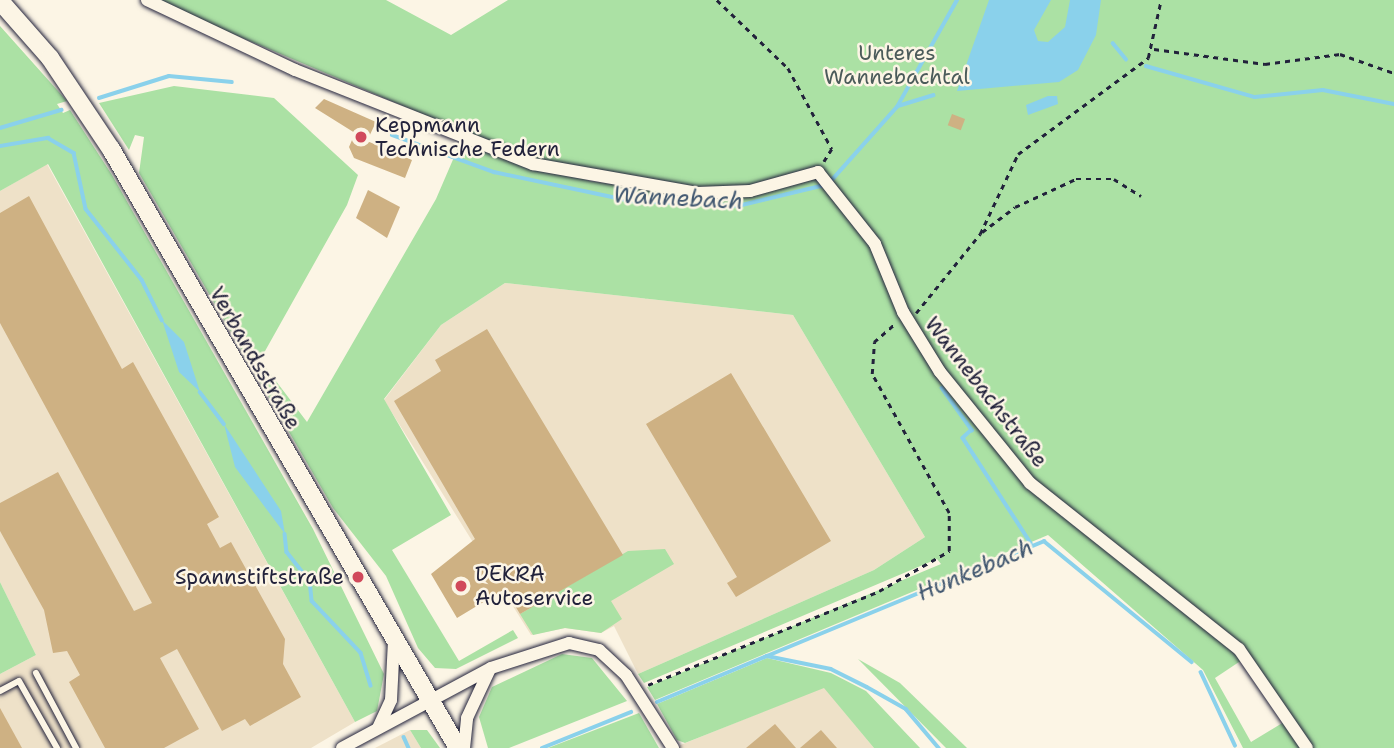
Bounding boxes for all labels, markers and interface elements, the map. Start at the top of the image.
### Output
park label: Unteres Wannebachtal [824,40,970,90]
place label: Keppmann Technische Federn [375,112,560,162]
marker: Keppmann Technische Federn [353,129,369,145]
water label: Wannebach [612,181,744,215]
street label: Verbandsstraße [204,282,306,434]
street label: Wannebachstraße [919,312,1053,472]
water label: Hunkebach [913,533,1037,607]
place label: DEKRA Autoservice [475,561,593,611]
place label: Spannstiftstraße [175,564,344,590]
marker: Spannstiftstraße [350,569,366,585]
marker: DEKRA Autoservice [453,578,469,594]

